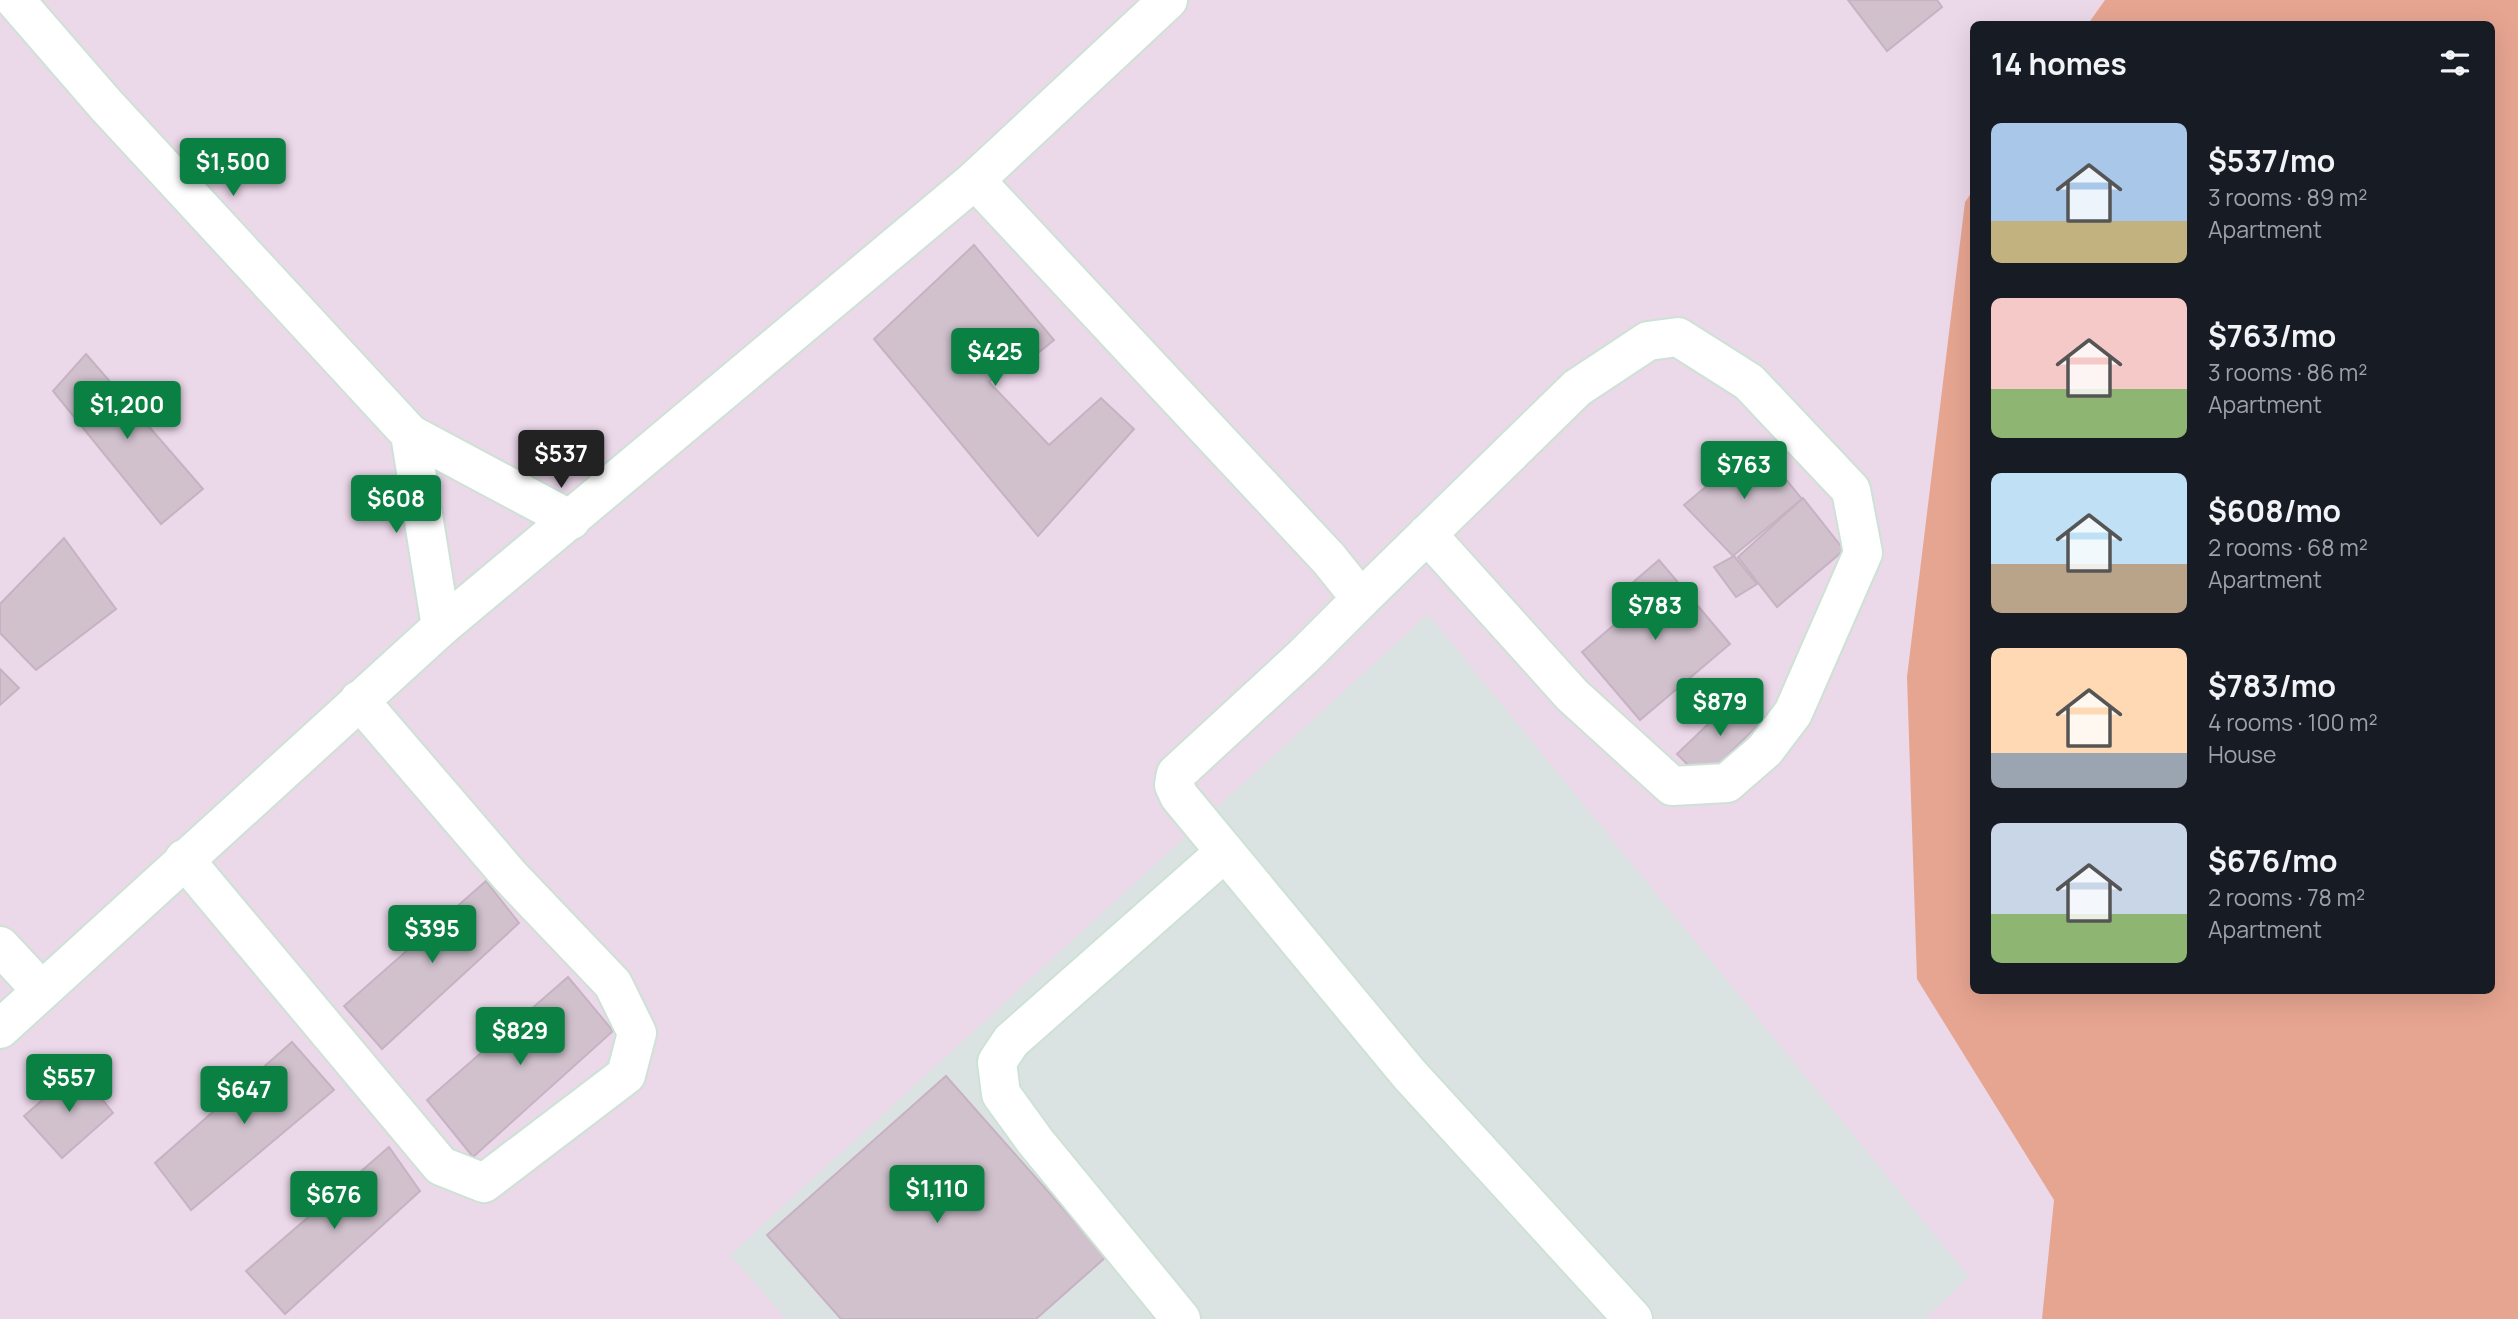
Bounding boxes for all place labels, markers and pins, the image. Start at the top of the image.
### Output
pin: $1,500 [176,138,290,198]
pin: $425 [954,328,1036,388]
pin: $1,200 [70,382,184,441]
pin: $537 [520,430,602,490]
pin: $763 [1703,442,1785,501]
pin: $608 [355,476,437,535]
pin: $783 [1614,582,1696,642]
pin: $879 [1679,678,1761,738]
pin: $395 [391,906,473,965]
pin: $829 [479,1007,561,1067]
pin: $557 [28,1054,110,1114]
pin: $647 [203,1066,285,1126]
pin: $1,110 [880,1166,994,1225]
pin: $676 [293,1172,375,1231]

